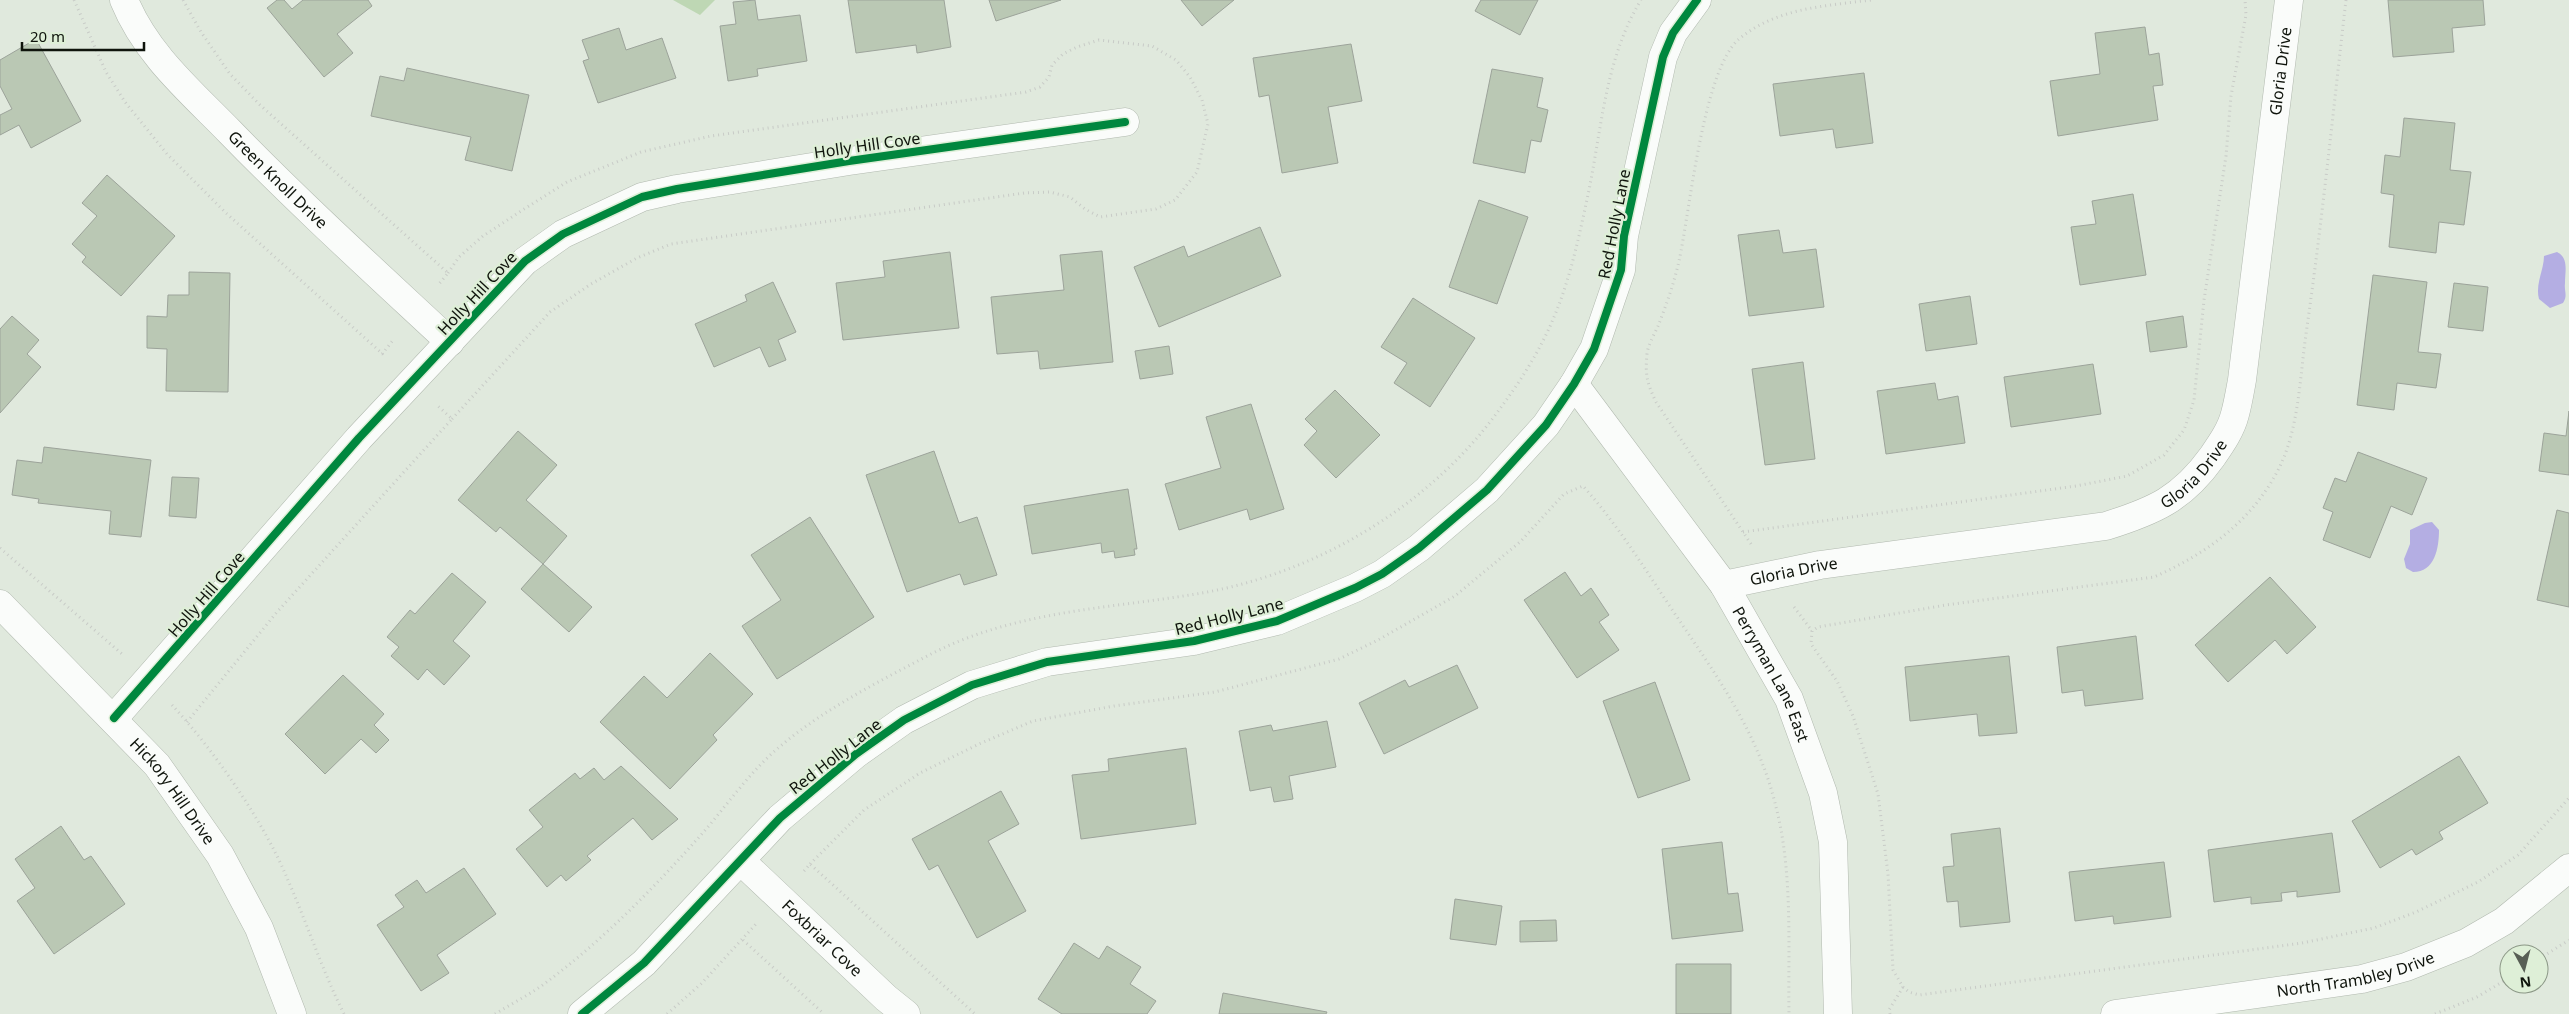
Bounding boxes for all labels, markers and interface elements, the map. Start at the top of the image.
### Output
scale bar [22,20,145,52]
text: 20 m [30,26,65,46]
street label: Gloria Drive [2264,26,2297,117]
street label: Green Knoll Drive [223,126,333,233]
street label: Holly Hill Cove [812,127,922,163]
street label: Red Holly Lane [1593,167,1635,281]
street label: Holly Hill Cove [432,246,522,340]
street label: Gloria Drive [2156,435,2232,514]
street label: Holly Hill Cove [163,546,249,642]
street label: Gloria Drive [1748,552,1839,590]
street label: Red Holly Lane [1172,592,1286,640]
street label: Perryman Lane East [1727,602,1815,745]
street label: Red Holly Lane [784,713,886,799]
street label: Hickory Hill Drive [125,733,220,849]
street label: Foxbriar Cove [777,894,867,981]
north arrow [2499,944,2549,994]
street label: North Trambley Drive [2275,946,2438,1002]
text: N [2519,972,2532,993]

